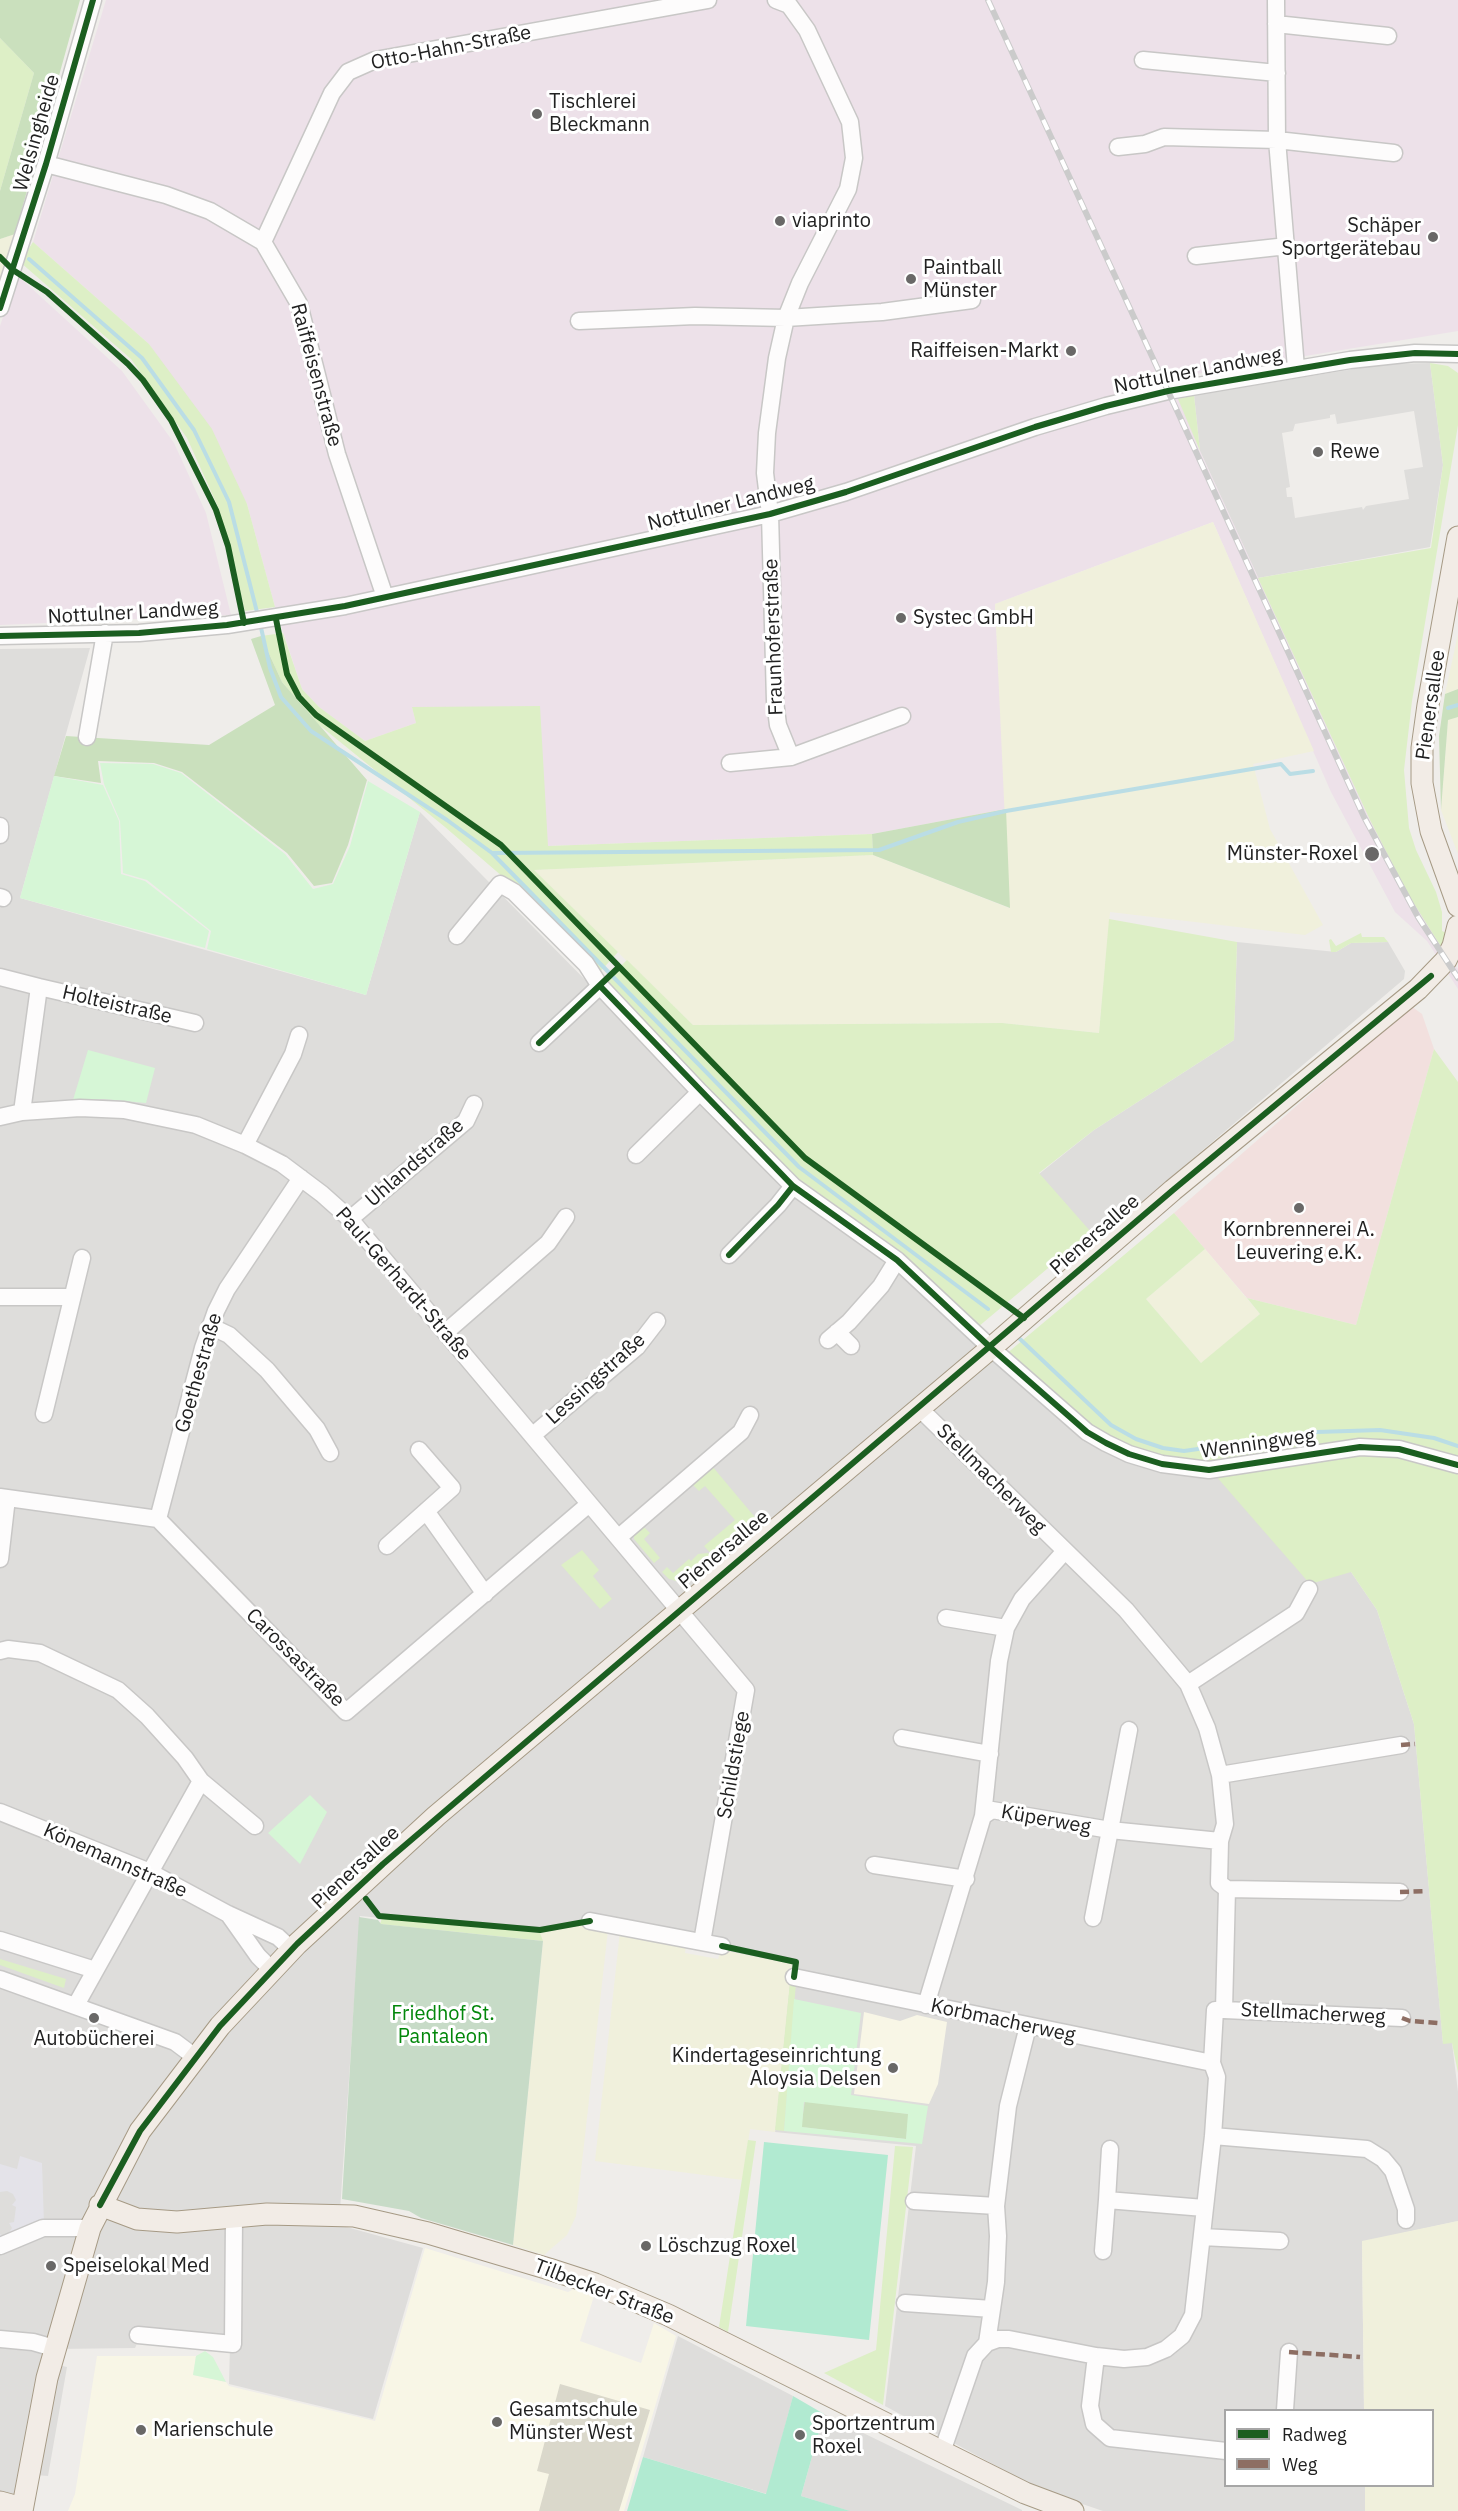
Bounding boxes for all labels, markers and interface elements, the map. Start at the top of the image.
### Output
street label: Otto-Hahn-Straße [369,21,533,75]
street label: Welsingheide [9,72,65,194]
place label: Tischlerei Bleckmann [549,90,650,137]
marker: Tischlerei Bleckmann [530,107,544,121]
place label: viaprinto [792,209,871,233]
marker: viaprinto [773,214,787,228]
place label: Schäper Sportgerätebau [1281,214,1421,261]
marker: Schäper Sportgerätebau [1426,230,1440,244]
place label: Paintball Münster [923,256,1002,303]
marker: Paintball Münster [904,272,918,286]
street label: Raiffeisenstraße [285,301,347,449]
place label: Raiffeisen-Markt [910,339,1059,363]
street label: Nottulner Landweg [1112,343,1284,399]
marker: Raiffeisen-Markt [1064,344,1078,358]
place label: Rewe [1330,440,1380,464]
marker: Rewe [1311,445,1325,459]
street label: Nottulner Landweg [645,472,817,536]
street label: Fraunhoferstraße [759,558,789,716]
street label: Nottulner Landweg [47,597,219,629]
place label: Systec GmbH [913,606,1034,630]
marker: Systec GmbH [894,611,908,625]
street label: Pienersallee [1411,648,1451,762]
place label: Münster-Roxel [1227,842,1358,866]
marker: Münster-Roxel [1363,845,1381,863]
street label: Holteistraße [60,981,174,1029]
street label: Uhlandstraße [361,1114,469,1212]
street label: Pienersallee [1045,1190,1145,1280]
marker: Kornbrennerei A. Leuvering e.K. [1292,1201,1306,1215]
street label: Paul-Gerhardt-Straße [330,1202,476,1366]
place label: Kornbrennerei A. Leuvering e.K. [1223,1218,1375,1265]
street label: Goethestraße [170,1310,228,1436]
street label: Lessingstraße [541,1328,651,1430]
street label: Stellmacherweg [931,1419,1051,1539]
street label: Wenningweg [1199,1424,1317,1464]
street label: Pienersallee [674,1505,774,1595]
street label: Carossastraße [241,1604,349,1712]
street label: Schildstiege [713,1709,755,1821]
street label: Küperweg [999,1800,1093,1840]
street label: Könemannstraße [39,1819,191,1903]
street label: Pienersallee [307,1821,405,1915]
street label: Korbmacherweg [929,1994,1077,2048]
street label: Stellmacherweg [1240,1998,1386,2030]
park label: Friedhof St. Pantaleon [391,2002,495,2049]
marker: Autobücherei [87,2011,101,2025]
place label: Autobücherei [34,2027,154,2051]
place label: Kindertageseinrichtung Aloysia Delsen [672,2044,881,2091]
marker: Kindertageseinrichtung Aloysia Delsen [886,2061,900,2075]
place label: Löschzug Roxel [658,2234,796,2258]
marker: Löschzug Roxel [639,2239,653,2253]
place label: Speiselokal Med [63,2254,210,2278]
street label: Tilbecker Straße [531,2254,677,2330]
marker: Speiselokal Med [44,2259,58,2273]
place label: Gesamtschule Münster West [509,2398,638,2445]
legend [1224,2409,1434,2487]
place label: Sportzentrum Roxel [812,2412,935,2459]
marker: Gesamtschule Münster West [490,2415,504,2429]
place label: Marienschule [153,2418,274,2442]
marker: Marienschule [134,2423,148,2437]
text: Radweg [1282,2423,1347,2446]
marker: Sportzentrum Roxel [793,2428,807,2442]
text: Weg [1282,2453,1317,2476]

